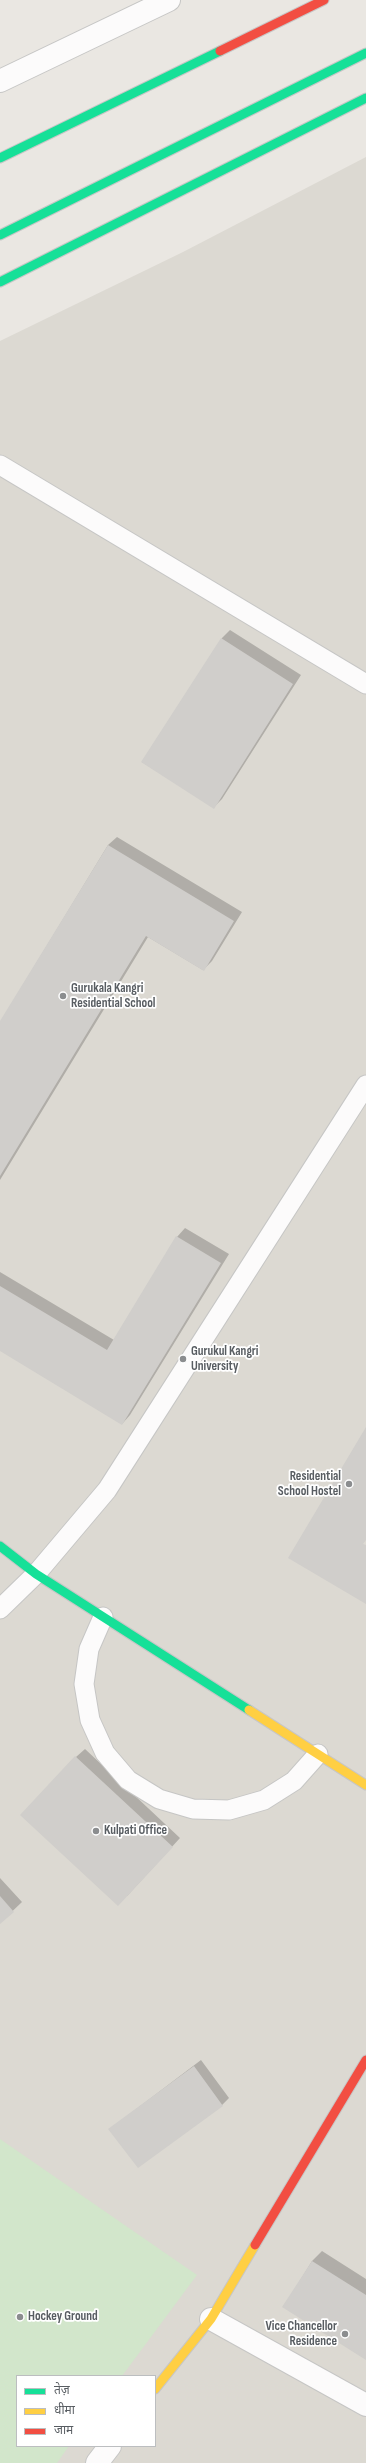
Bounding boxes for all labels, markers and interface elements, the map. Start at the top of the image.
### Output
place label: Gurukala Kangri Residential School [71,981,156,1012]
marker: Gurukala Kangri Residential School [58,991,68,1001]
place label: Gurukul Kangri University [191,1344,259,1375]
marker: Gurukul Kangri University [178,1354,188,1364]
place label: Residential School Hostel [278,1469,341,1500]
marker: Residential School Hostel [344,1479,354,1489]
place label: Kulpati Office [104,1823,167,1839]
marker: Kulpati Office [91,1826,101,1836]
place label: Hockey Ground [28,2309,98,2325]
marker: Hockey Ground [15,2312,25,2322]
place label: Vice Chancellor Residence [265,2319,337,2350]
marker: Vice Chancellor Residence [340,2329,350,2339]
legend [16,2375,156,2447]
text: तेज़ [54,2383,70,2398]
text: धीमा [54,2403,75,2418]
text: जाम [54,2423,73,2438]

